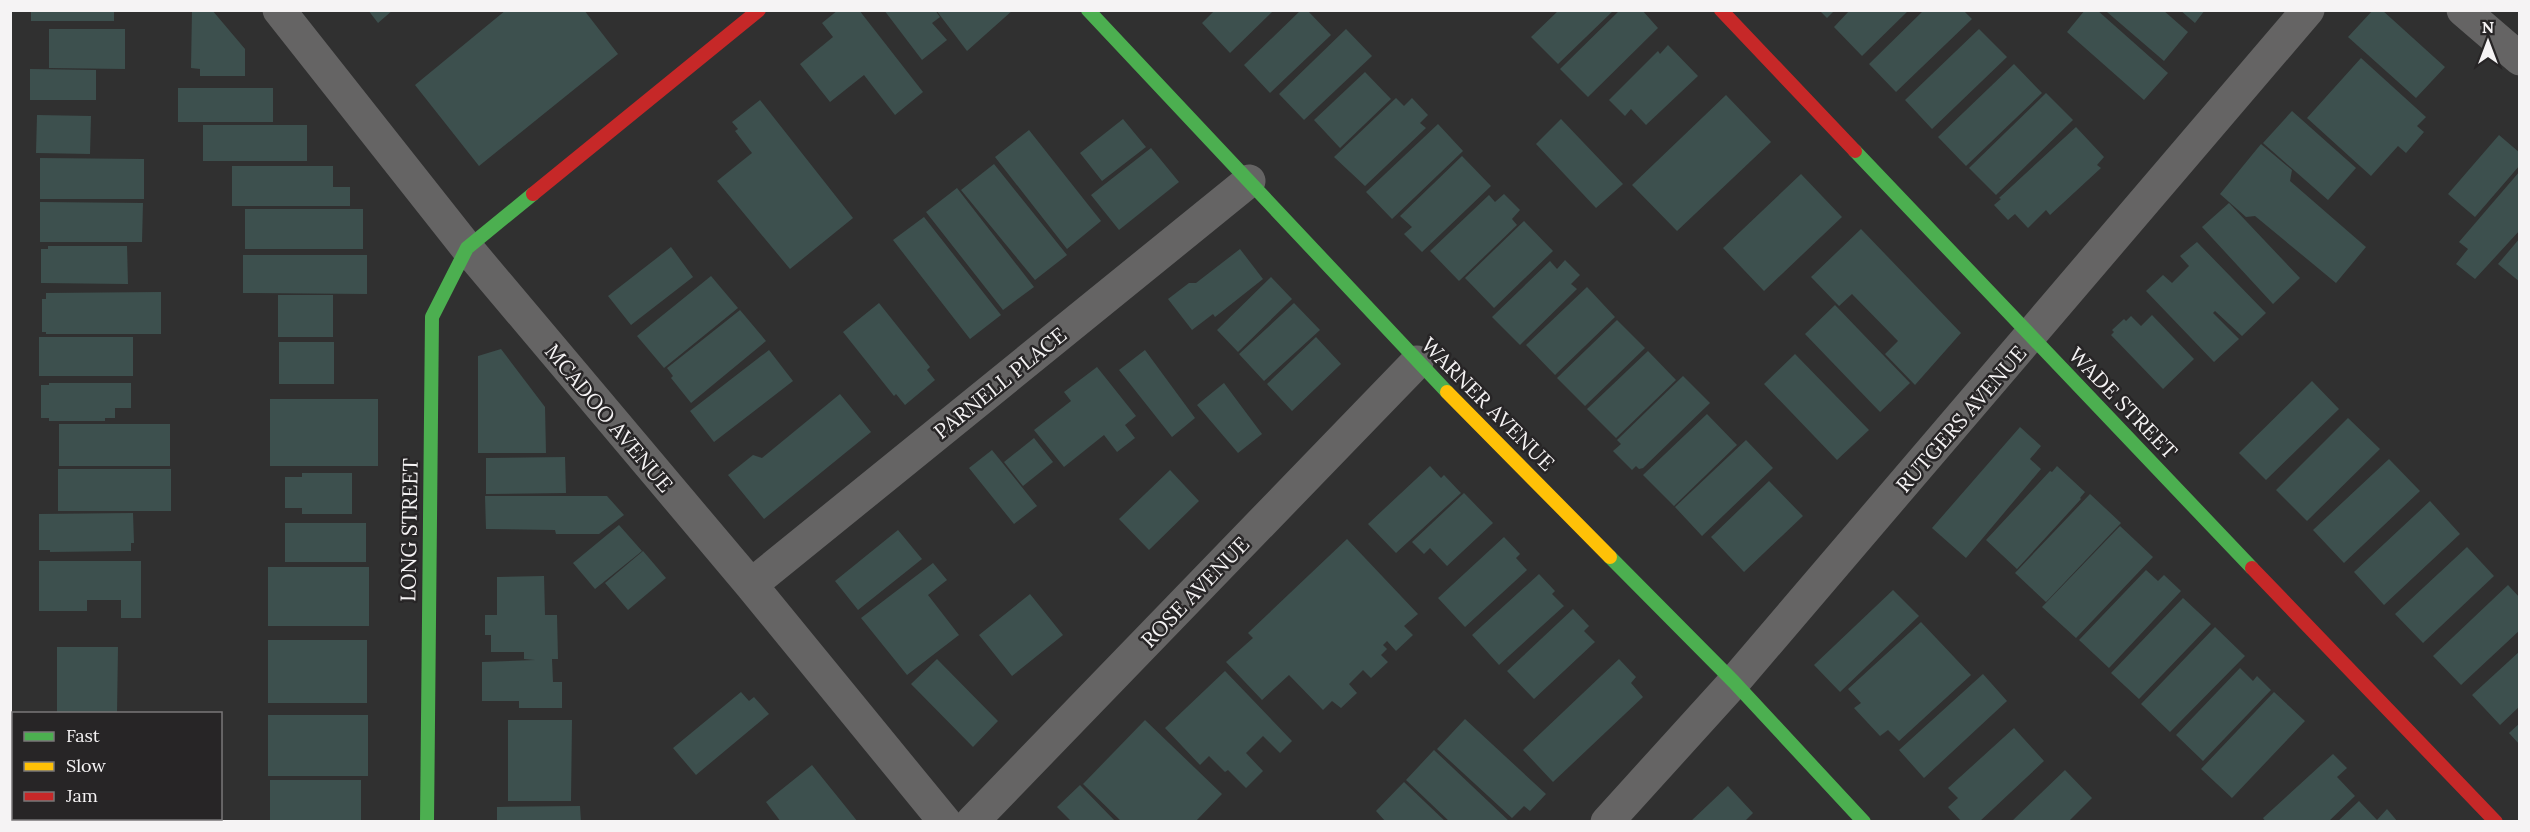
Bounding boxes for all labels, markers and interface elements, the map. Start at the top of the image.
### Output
north arrow [2458,12,2518,72]
text: N [2482,17,2494,37]
street label: PARNELL PLACE [928,321,1072,445]
street label: WARNER AVENUE [1416,332,1560,476]
street label: MCADOO AVENUE [539,338,679,498]
street label: RUTGERS AVENUE [1890,340,2032,498]
street label: WADE STREET [2063,341,2183,465]
street label: LONG STREET [394,458,424,602]
street label: ROSE AVENUE [1135,531,1255,653]
legend [12,712,222,820]
text: Fast [66,724,100,747]
text: Slow [66,754,106,777]
text: Jam [65,784,98,807]

